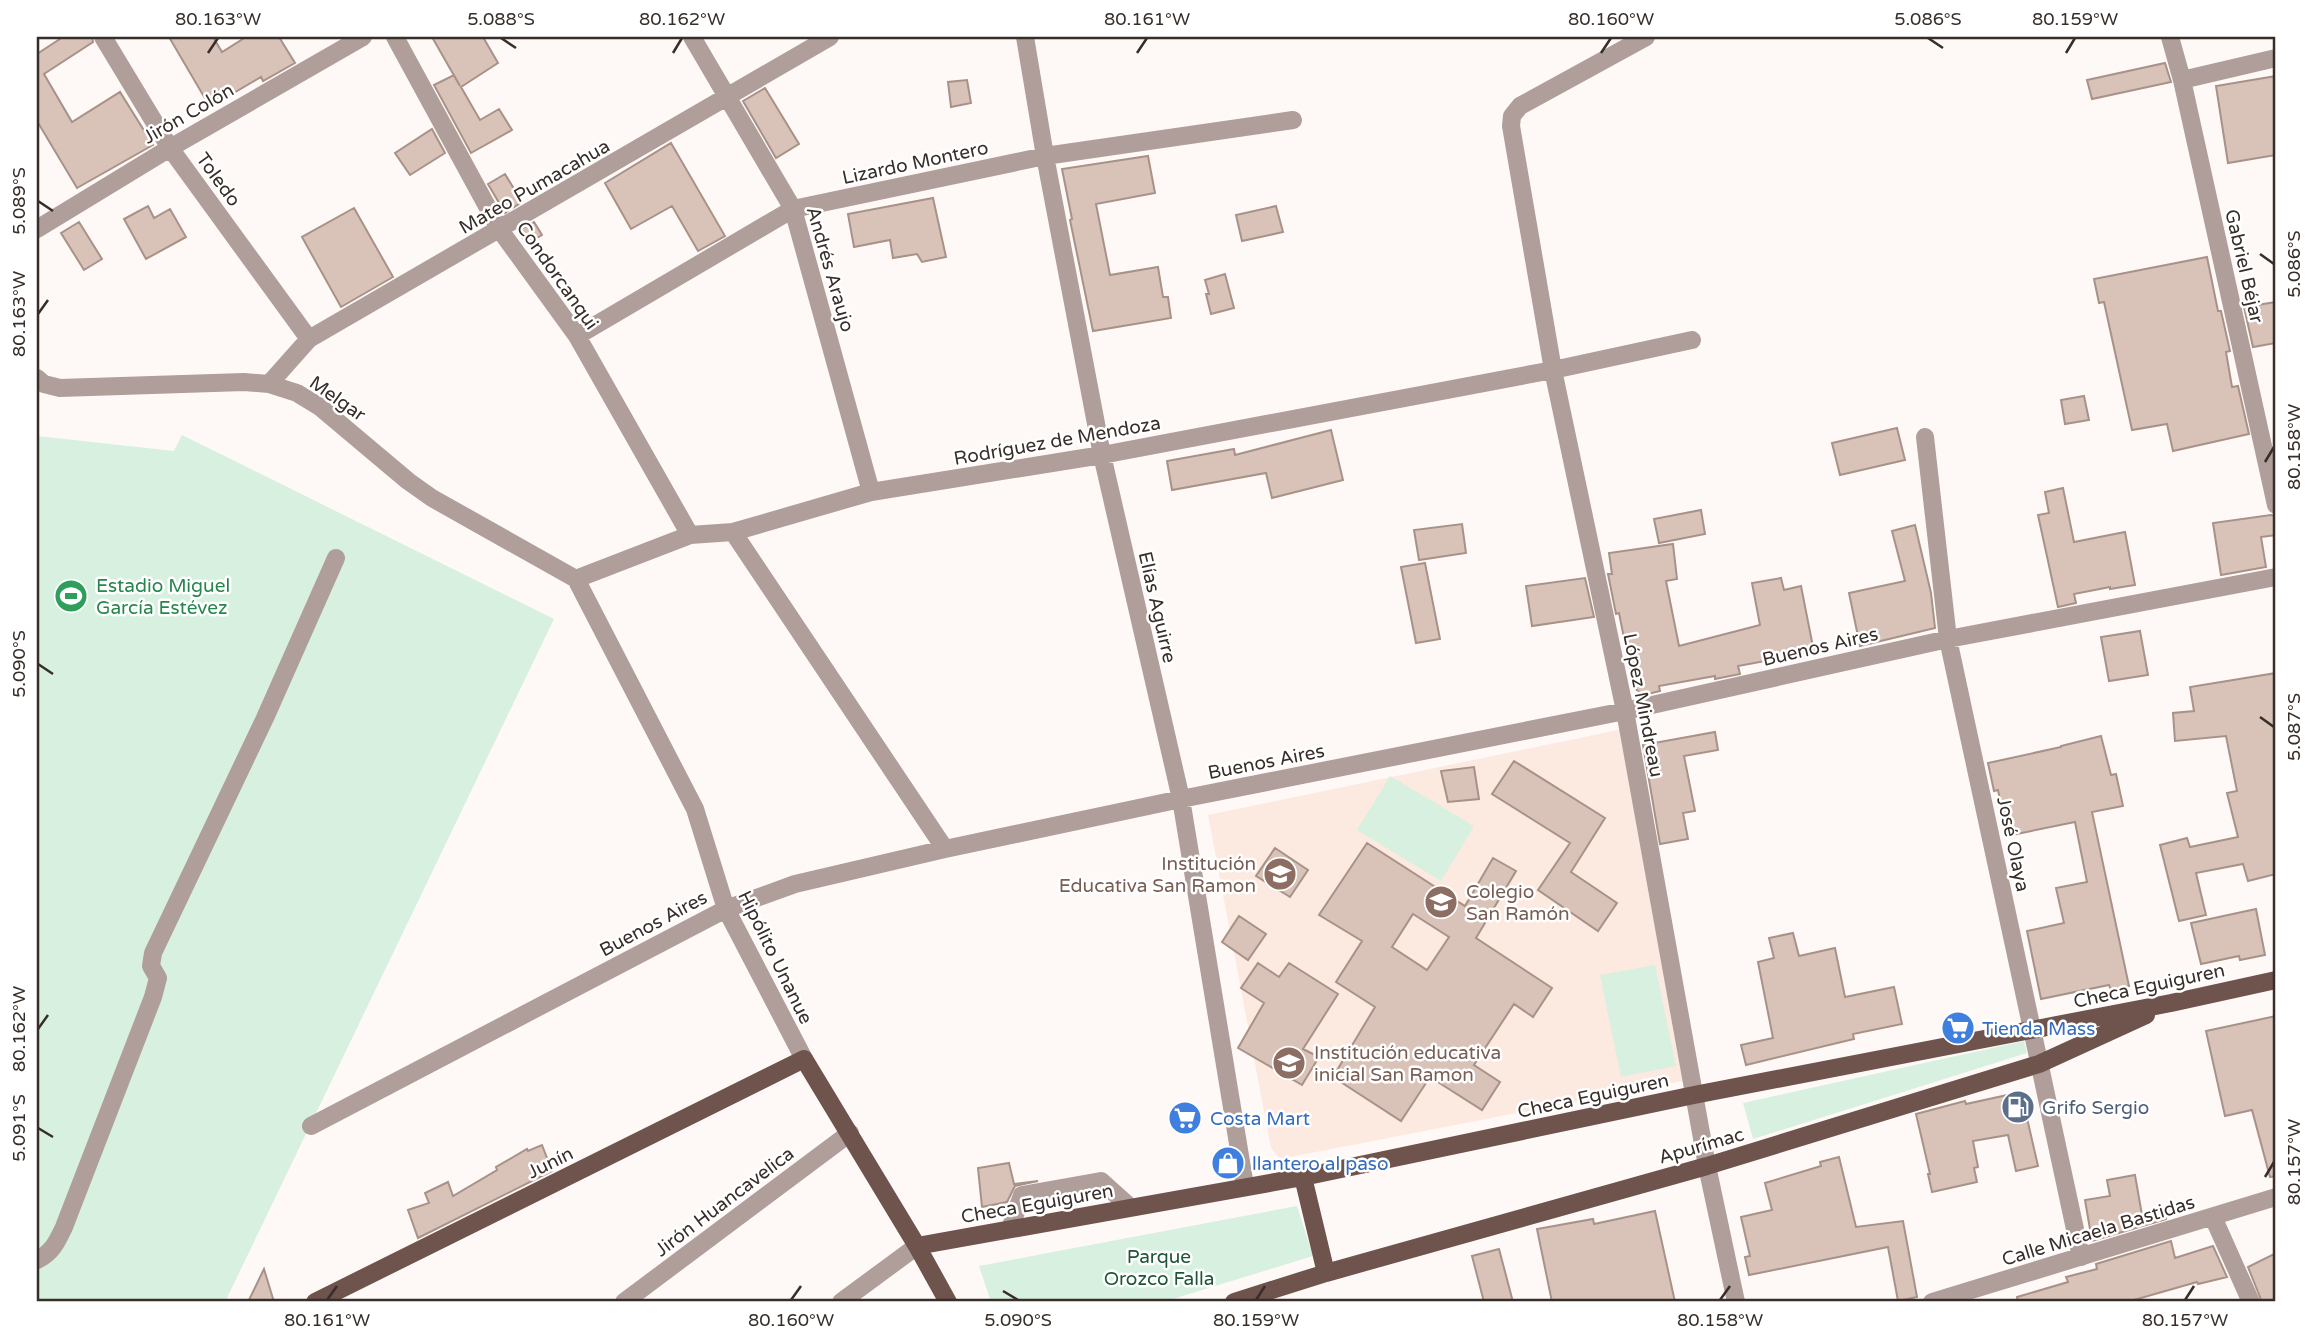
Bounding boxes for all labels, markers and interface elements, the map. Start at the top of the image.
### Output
text: 80.163°W [175,8,261,30]
text: 5.088°S [467,8,535,30]
text: 80.162°W [639,8,725,30]
text: 80.161°W [1104,8,1190,30]
text: 80.160°W [1568,8,1654,30]
text: 5.086°S [1894,8,1962,30]
text: 80.159°W [2032,8,2118,30]
street label: Jirón Colón [139,79,238,149]
street label: Mateo Pumacahua [455,135,614,239]
street label: Lizardo Montero [840,137,990,189]
street label: Toledo [191,148,245,211]
text: 5.089°S [8,167,30,235]
street label: Andrés Araujo [802,204,858,334]
street label: Gabriel Béjar [2220,207,2268,326]
street label: Condorcanqui [512,217,603,334]
text: 5.086°S [2283,230,2305,298]
text: 80.163°W [8,271,30,357]
street label: Melgar [305,372,370,426]
text: 80.158°W [2283,404,2305,490]
street label: Rodríguez de Mendoza [952,412,1162,470]
street label: Elías Aguirre [1134,549,1181,665]
place label: Estadio Miguel García Estévez [96,575,230,619]
sports icon: Estadio Miguel García Estévez [52,577,90,615]
street label: Buenos Aires [1760,623,1880,671]
text: 5.090°S [8,630,30,698]
street label: López Mindreau [1618,631,1668,779]
text: 5.087°S [2283,693,2305,761]
street label: Buenos Aires [1206,740,1326,784]
street label: José Olaya [1992,795,2034,894]
place label: Institución Educativa San Ramon [1059,853,1256,897]
school or university icon: Institución Educativa San Ramon [1261,855,1299,893]
place label: Colegio San Ramón [1466,881,1570,925]
school or university icon: Colegio San Ramón [1422,883,1460,921]
street label: Buenos Aires [596,886,711,961]
street label: Hipólito Unanue [733,887,817,1028]
street label: Checa Eguiguren [2071,959,2227,1013]
text: 80.162°W [8,986,30,1072]
supermarket icon: Tienda Mass [1939,1009,1977,1047]
place label: Tienda Mass [1982,1018,2095,1040]
place label: Institución educativa inicial San Ramon [1314,1042,1501,1086]
school or university icon: Institución educativa inicial San Ramon [1270,1044,1308,1082]
street label: Checa Eguiguren [1515,1069,1671,1123]
fuel station icon: Grifo Sergio [1999,1088,2037,1126]
text: 5.091°S [8,1094,30,1162]
place label: Grifo Sergio [2042,1097,2149,1119]
supermarket icon: Costa Mart [1166,1099,1204,1137]
place label: Costa Mart [1210,1108,1310,1130]
text: 80.157°W [2283,1119,2305,1205]
street label: Apurímac [1656,1123,1747,1169]
street label: Junín [524,1142,577,1183]
street label: Jirón Huancavelica [651,1142,798,1261]
shop icon: llantero al paso [1209,1144,1247,1182]
place label: llantero al paso [1252,1153,1389,1175]
street label: Checa Eguiguren [959,1180,1115,1228]
street label: Calle Micaela Bastidas [1999,1191,2197,1271]
park label: Parque Orozco Falla [1104,1246,1214,1290]
text: 80.161°W [284,1309,370,1331]
text: 80.160°W [748,1309,834,1331]
text: 5.090°S [984,1309,1052,1331]
text: 80.159°W [1213,1309,1299,1331]
text: 80.158°W [1677,1309,1763,1331]
text: 80.157°W [2142,1309,2228,1331]

